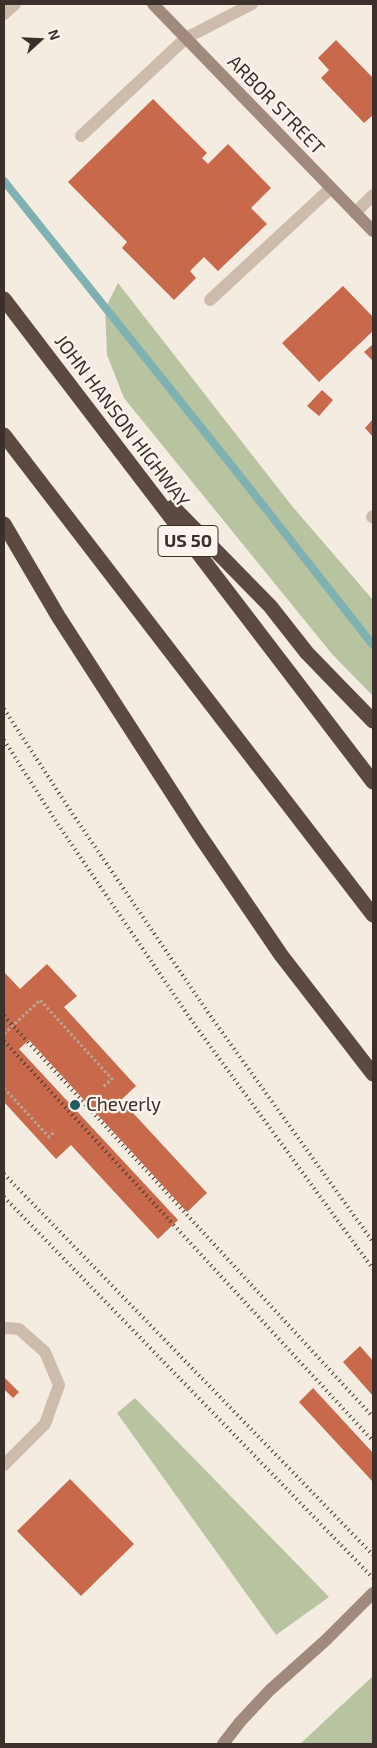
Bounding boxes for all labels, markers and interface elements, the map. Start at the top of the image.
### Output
north arrow [15,15,65,65]
text: N [45,27,64,42]
street label: ARBOR STREET [223,50,329,160]
street label: JOHN HANSON HIGHWAY [50,330,194,512]
road number: US 50 [158,526,218,556]
place label: Cheverly [86,1094,161,1116]
marker: Cheverly [68,1098,82,1112]

